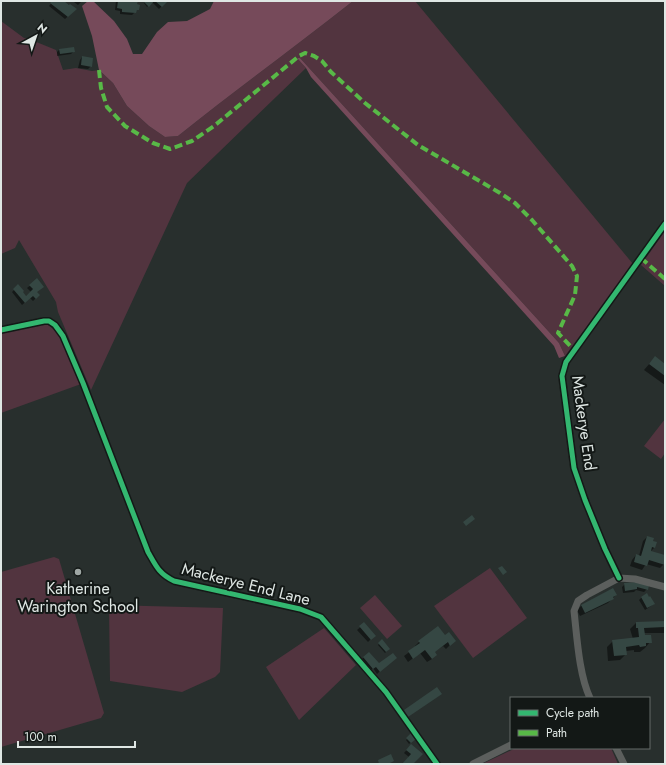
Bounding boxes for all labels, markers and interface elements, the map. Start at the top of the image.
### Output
north arrow [16,16,56,56]
text: N [34,19,51,37]
street label: Mackerye End [566,374,602,472]
street label: Mackerye End Lane [179,557,313,611]
marker: Katherine Warington School [73,567,83,577]
place label: Katherine Warington School [18,577,138,618]
legend [510,697,650,749]
text: Cycle path [546,704,599,722]
scale bar [18,723,135,749]
text: Path [546,724,567,742]
text: 100 m [24,728,57,746]

